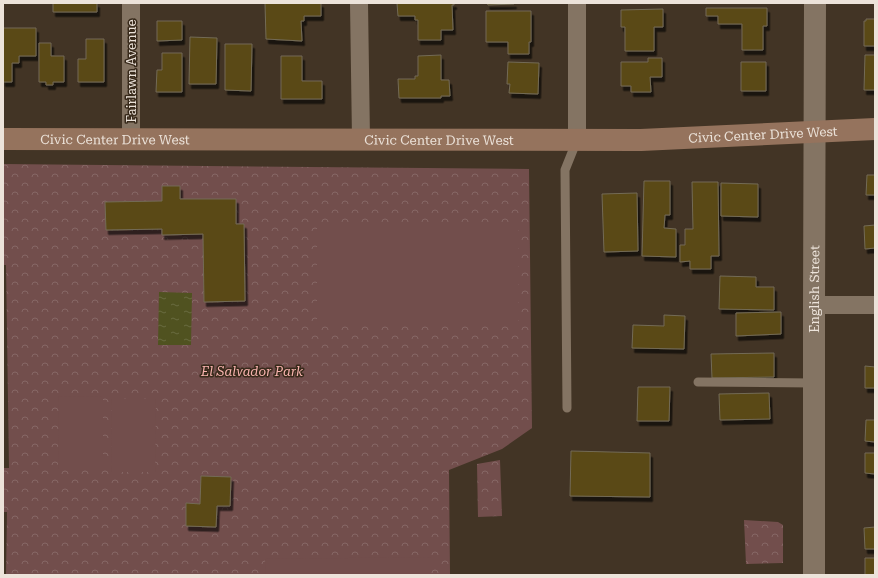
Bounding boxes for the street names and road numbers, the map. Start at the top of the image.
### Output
street label: Fairlawn Avenue [124,19,139,123]
street label: Civic Center Drive West [688,124,838,146]
street label: Civic Center Drive West [40,132,190,147]
street label: Civic Center Drive West [364,133,514,148]
street label: English Street [807,245,822,333]

